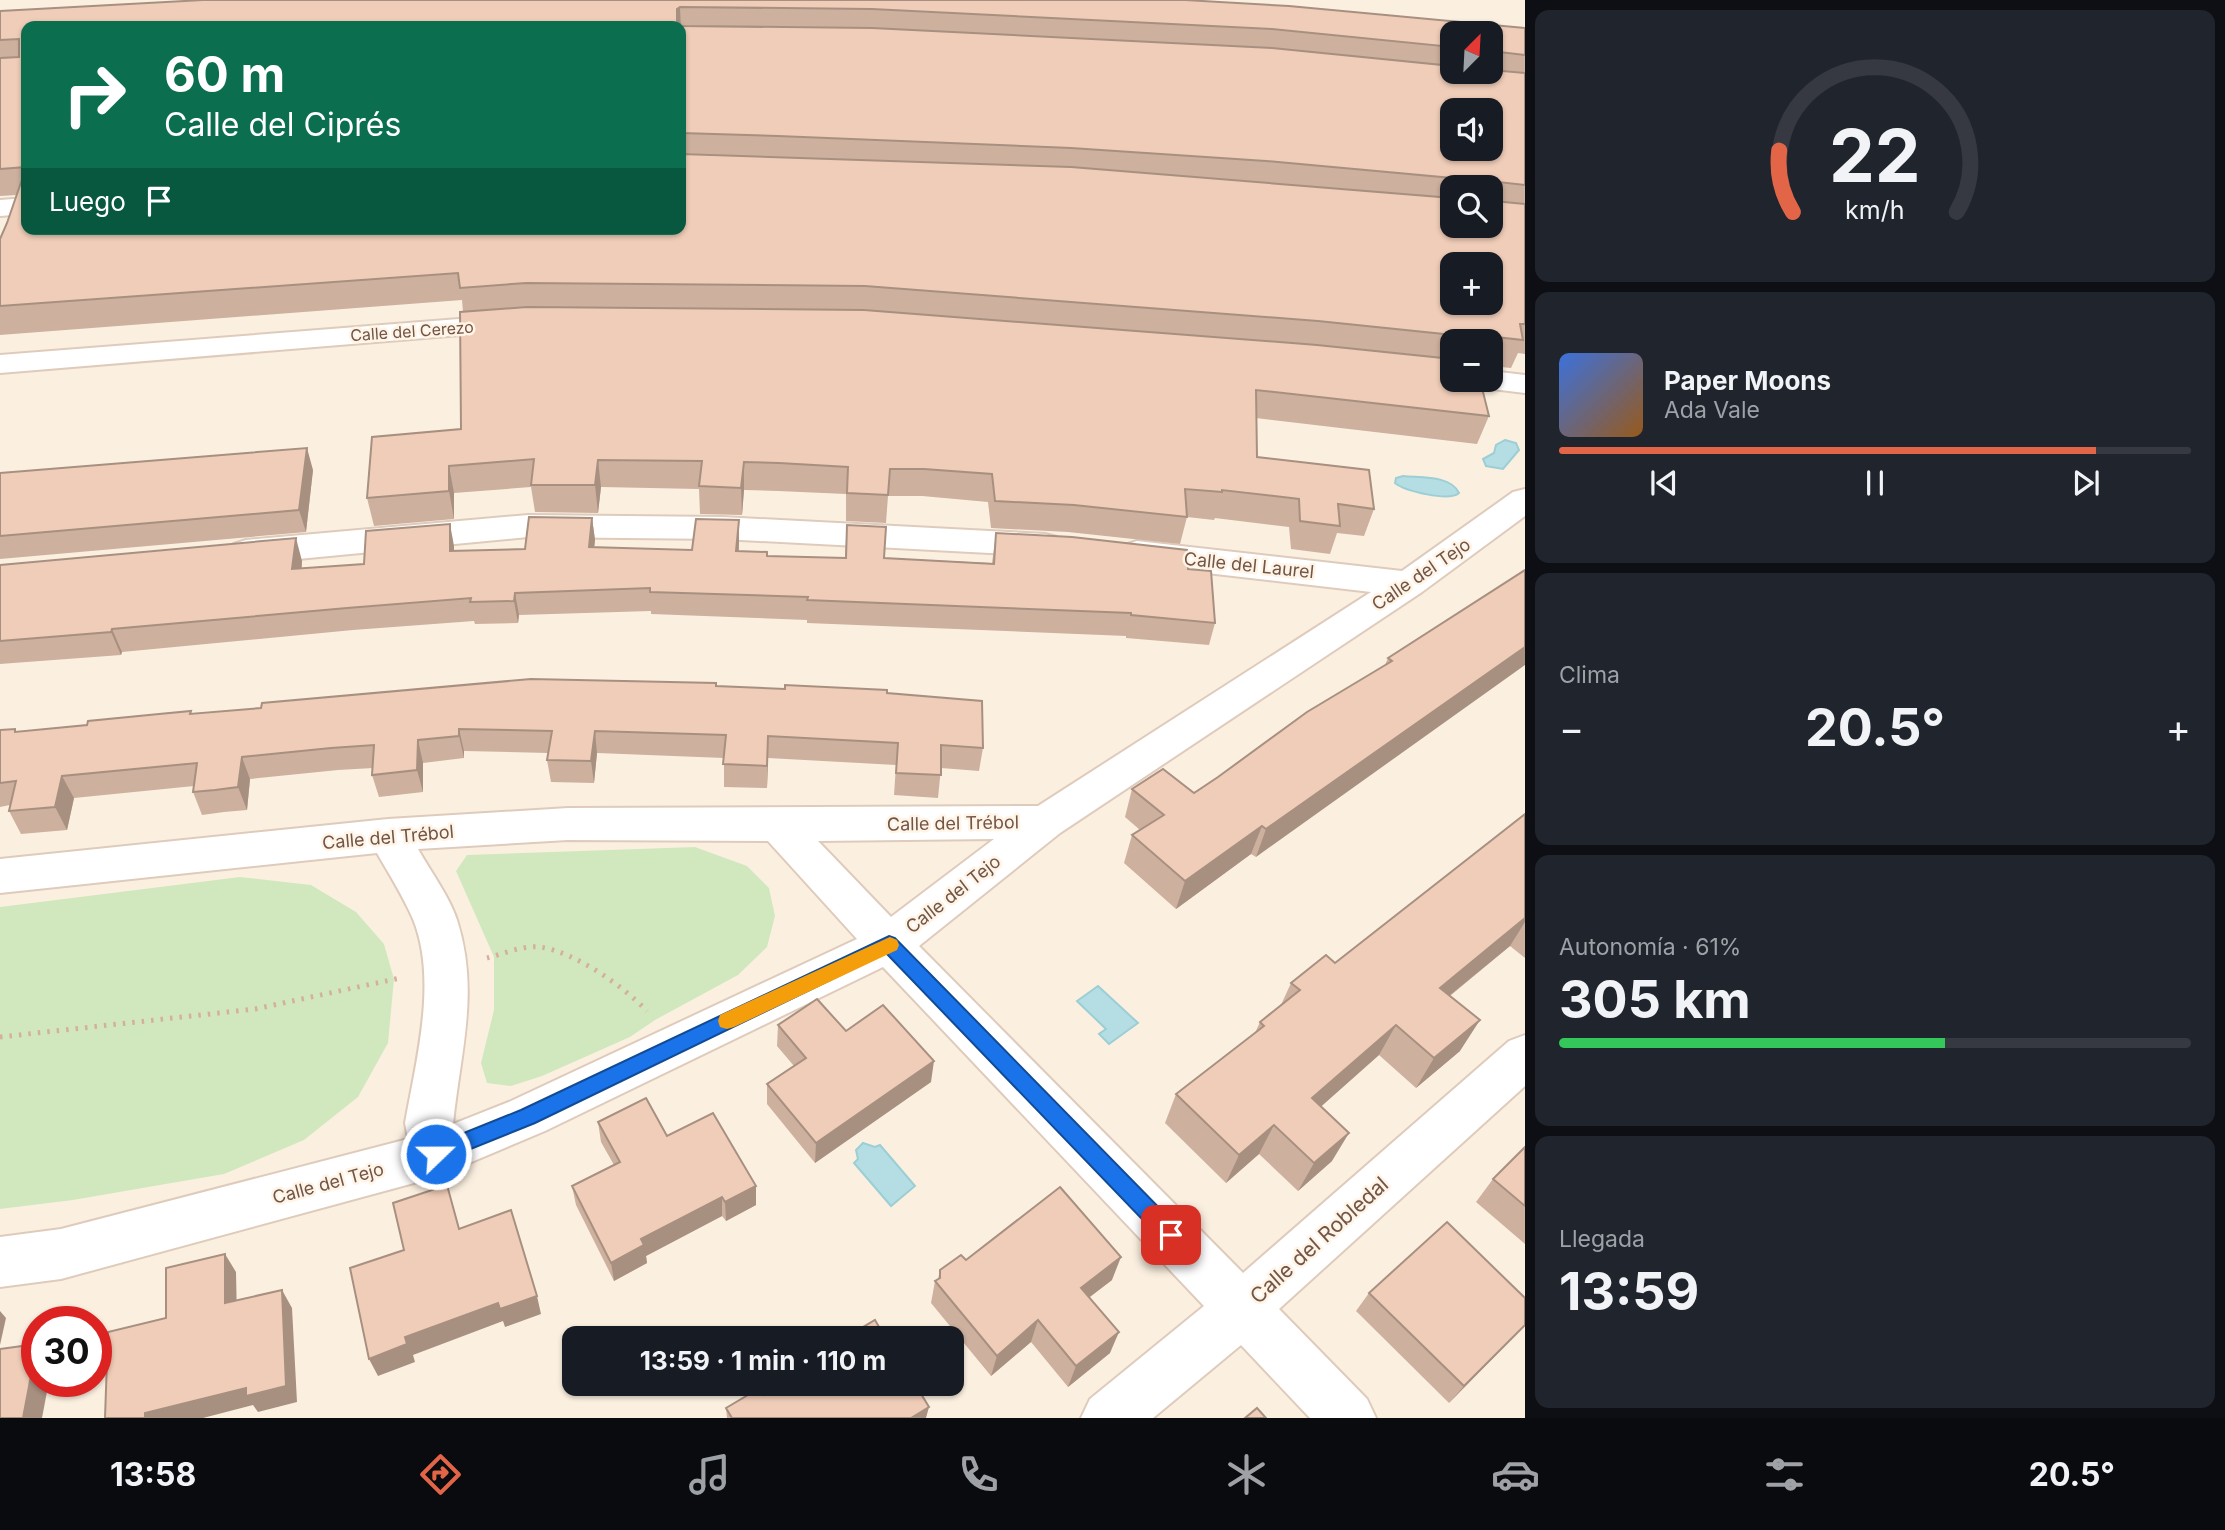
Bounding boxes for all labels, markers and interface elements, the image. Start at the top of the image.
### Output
north arrow [1440,21,1503,84]
map controls [1440,21,1503,392]
text: 60 m [164,45,285,104]
icon: right [49,49,140,140]
button: sound [1440,98,1503,161]
text: Calle del Ciprés [164,105,401,144]
text: 22 [1829,111,1921,200]
button: search [1440,175,1503,238]
icon: arrive [140,182,178,220]
text: Luego [49,186,126,217]
text: km/h [1845,195,1905,225]
button: + [1440,252,1503,315]
street label: Calle del Cerezo [350,317,474,345]
button: − [1440,329,1503,392]
text: Paper Moons [1664,365,1831,396]
text: Ada Vale [1664,396,1760,424]
icon: previous [1645,464,1683,502]
icon: pause [1856,464,1894,502]
icon: next [2067,464,2105,502]
street label: Calle del Tejo [1368,533,1474,615]
street label: Calle del Laurel [1183,548,1315,582]
text: Clima [1559,661,1620,689]
text: 20.5° [1805,696,1945,759]
text: − [1559,705,1584,751]
text: + [2166,705,2191,751]
street label: Calle del Trébol [887,811,1019,835]
street label: Calle del Trébol [321,821,455,853]
street label: Calle del Tejo [901,851,1005,937]
text: Autonomía · 61% [1559,933,1741,961]
text: 305 km [1559,968,1751,1031]
position arrow [399,1117,473,1191]
street label: Calle del Tejo [270,1158,386,1208]
street label: Calle del Robledal [1245,1171,1393,1309]
pin [1141,1205,1201,1265]
icon: arrive [1152,1216,1190,1254]
text: Llegada [1559,1225,1645,1253]
text: 13:59 [1559,1260,1699,1323]
speed limit sign: 30 [21,1306,112,1397]
text: 13:59 · 1 min · 110 m [640,1345,886,1376]
icon: directions [416,1450,465,1499]
icon: music [685,1450,734,1499]
icon: phone [954,1450,1003,1499]
icon: climate [1222,1450,1271,1499]
icon: car [1491,1450,1540,1499]
icon: filters [1760,1450,1809,1499]
text: 13:58 [110,1455,196,1494]
text: 20.5° [2029,1455,2115,1494]

